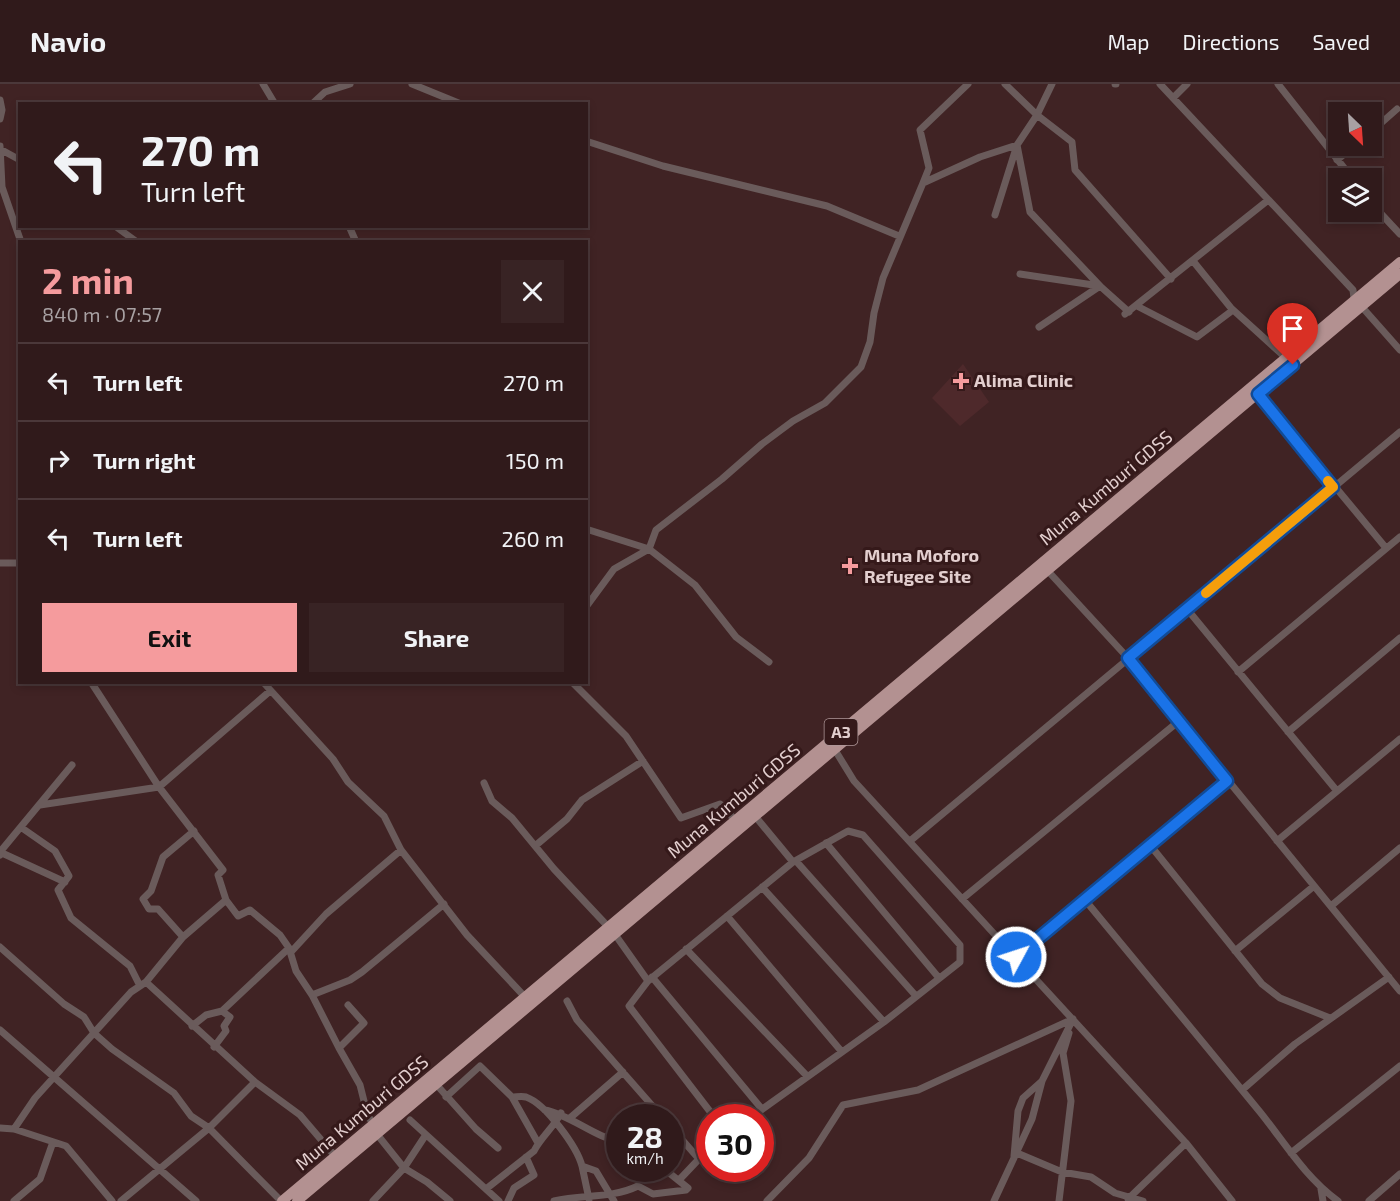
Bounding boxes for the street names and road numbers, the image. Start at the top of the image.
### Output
street label: Muna Kumburi GDSS [1034,425,1176,549]
road number: A3 [824,719,858,745]
street label: Muna Kumburi GDSS [662,738,804,862]
street label: Muna Kumburi GDSS [290,1050,432,1174]

